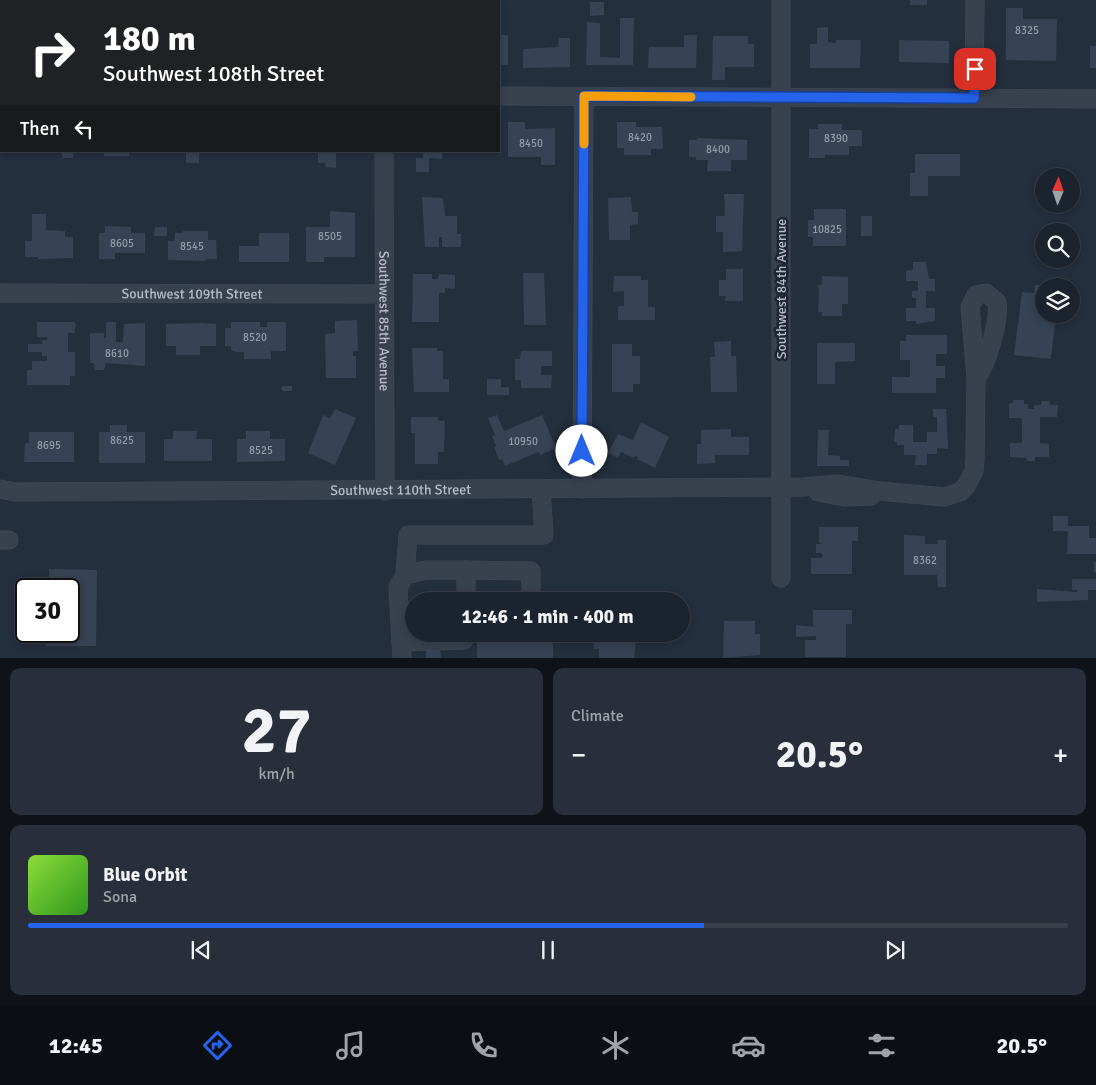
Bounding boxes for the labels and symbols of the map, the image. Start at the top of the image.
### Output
house number: 8325 [1015,24,1039,37]
pin [954,48,996,90]
house number: 8420 [628,131,652,144]
house number: 8390 [824,132,848,145]
house number: 8450 [519,137,543,150]
house number: 8400 [706,143,730,156]
north arrow [1035,168,1080,212]
street label: Southwest 84th Avenue [773,219,790,359]
house number: 10825 [812,223,842,236]
house number: 8505 [318,230,342,243]
house number: 8605 [110,237,134,250]
house number: 8545 [180,240,204,253]
street label: Southwest 85th Avenue [376,251,393,391]
street label: Southwest 109th Street [121,285,263,302]
house number: 8520 [243,331,267,344]
house number: 8610 [105,347,129,360]
position arrow [555,424,607,476]
house number: 8625 [110,434,134,447]
house number: 10950 [508,435,538,448]
house number: 8695 [37,439,61,452]
house number: 8525 [249,444,273,457]
street label: Southwest 110th Street [330,481,471,498]
house number: 8362 [913,554,937,567]
speed limit sign: 30 [15,578,80,643]

